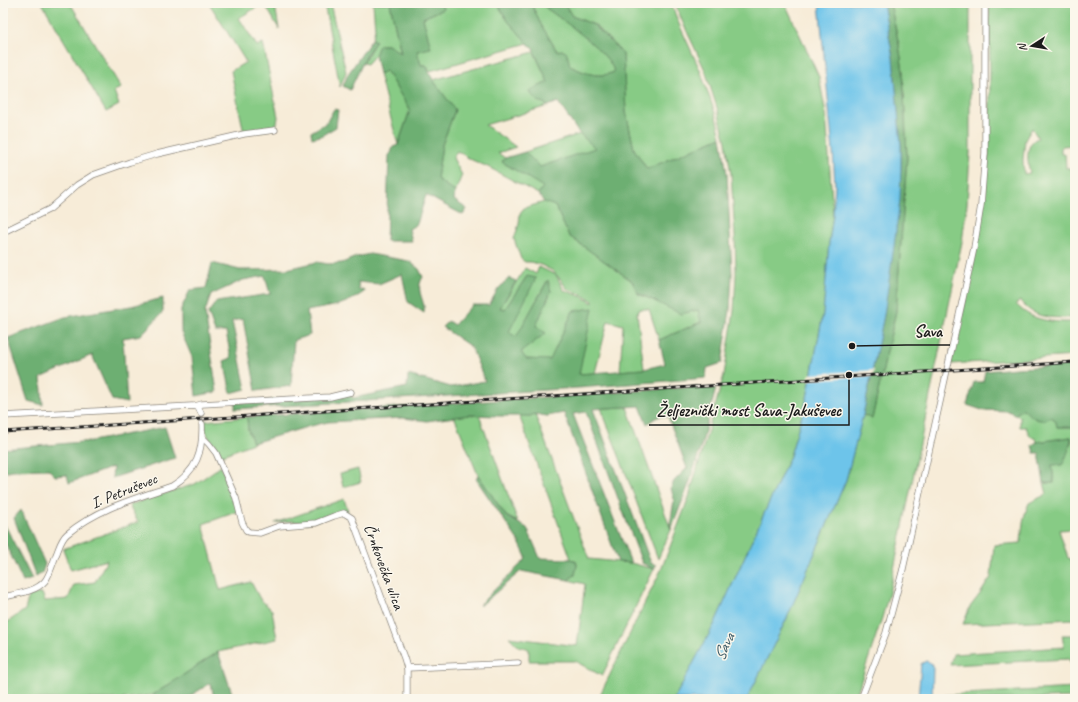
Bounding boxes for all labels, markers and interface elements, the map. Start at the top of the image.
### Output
north arrow [1012,26,1052,66]
text: N [1014,41,1030,53]
callout: Sava [906,316,950,345]
text: Sava [914,321,944,342]
callout: Željeznički most Sava-Jakuševec [649,396,849,425]
text: Željeznički most Sava-Jakuševec [657,400,842,421]
street label: I. Petruševec [88,468,161,513]
street label: Črnkovečka ulica [359,521,409,614]
water label: Sava [709,628,740,664]

